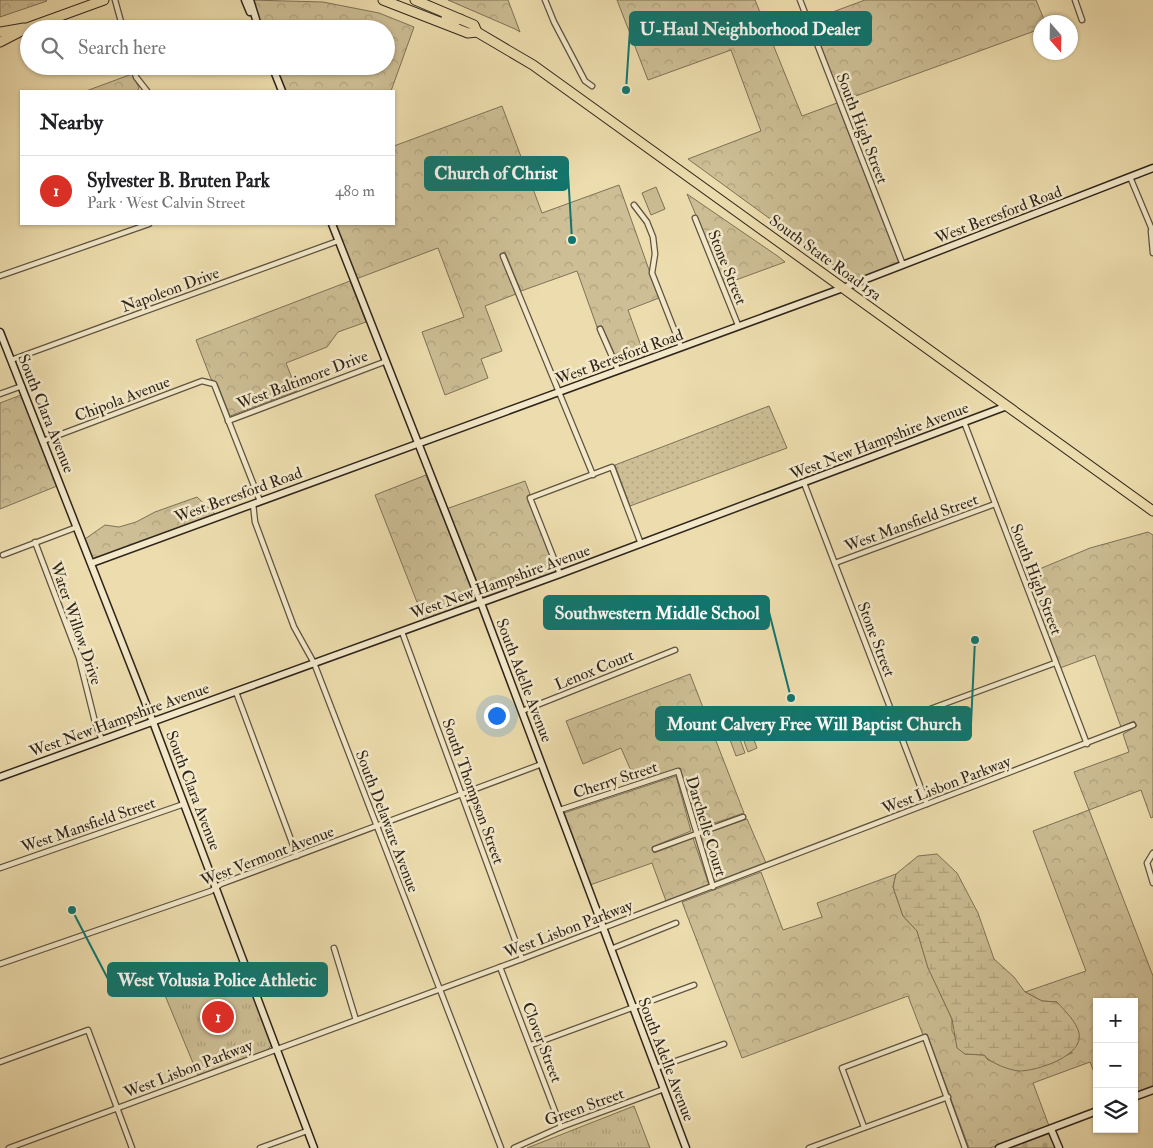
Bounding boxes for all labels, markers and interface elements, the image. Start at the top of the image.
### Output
callout: U-Haul Neighborhood Dealer [630,12,871,45]
north arrow [1033,15,1078,60]
text: U-Haul Neighborhood Dealer [640,18,861,41]
search box [20,20,395,75]
icon: search [38,34,66,62]
text: Search here [78,36,166,60]
street label: South High Street [832,70,892,187]
text: Nearby [40,109,103,136]
callout: Church of Christ [425,157,568,190]
text: Church of Christ [434,162,558,185]
text: Sylvester B. Bruten Park [87,169,270,193]
text: 1 [53,181,59,201]
text: 480 m [335,181,375,201]
street label: West Beresford Road [931,182,1065,249]
text: Park · West Calvin Street [87,193,245,213]
street label: South State Road 15a [765,210,886,305]
street label: Stone Street [703,227,751,308]
street label: Napoleon Drive [119,263,223,318]
street label: West Beresford Road [552,325,686,390]
street label: West Baltimore Drive [233,346,371,414]
street label: South Clara Avenue [13,351,79,476]
street label: Chipola Avenue [72,371,173,427]
street label: West New Hampshire Avenue [786,397,972,486]
street label: West Beresford Road [171,463,305,528]
street label: West Mansfield Street [841,489,981,557]
street label: South High Street [1006,521,1066,638]
street label: West New Hampshire Avenue [407,540,594,625]
street label: Water Willow Drive [45,558,107,688]
callout: Southwestern Middle School [544,596,769,629]
street label: Stone Street [853,599,899,680]
text: Southwestern Middle School [554,602,760,625]
street label: South Adelle Avenue [491,616,557,745]
street label: Lenox Court [552,645,637,695]
street label: West New Hampshire Avenue [26,678,213,763]
your location [484,703,510,729]
callout: Mount Calvery Free Will Baptist Church [656,707,971,740]
text: Mount Calvery Free Will Baptist Church [666,713,962,736]
street label: South Thompson Street [436,716,509,867]
street label: South Clara Avenue [161,728,225,853]
street label: South Delaware Avenue [351,747,424,896]
street label: West Lisbon Parkway [878,751,1014,819]
street label: Cherry Street [571,757,660,803]
street label: Darchelle Court [681,774,731,879]
street label: West Mansfield Street [18,793,158,858]
street label: West Vermont Avenue [197,821,337,891]
street label: West Lisbon Parkway [500,895,636,963]
callout: West Volusia Police Athletic [108,963,327,996]
text: West Volusia Police Athletic [117,969,317,992]
street label: South Adelle Avenue [633,995,699,1124]
pin: 1 [202,998,234,1036]
map controls [1093,998,1138,1133]
button: + [1093,998,1138,1043]
street label: Clover Street [518,999,567,1085]
street label: West Lisbon Parkway [120,1035,256,1103]
button: − [1093,1043,1138,1088]
street label: Green Street [542,1083,627,1131]
button: layers [1093,1088,1138,1133]

